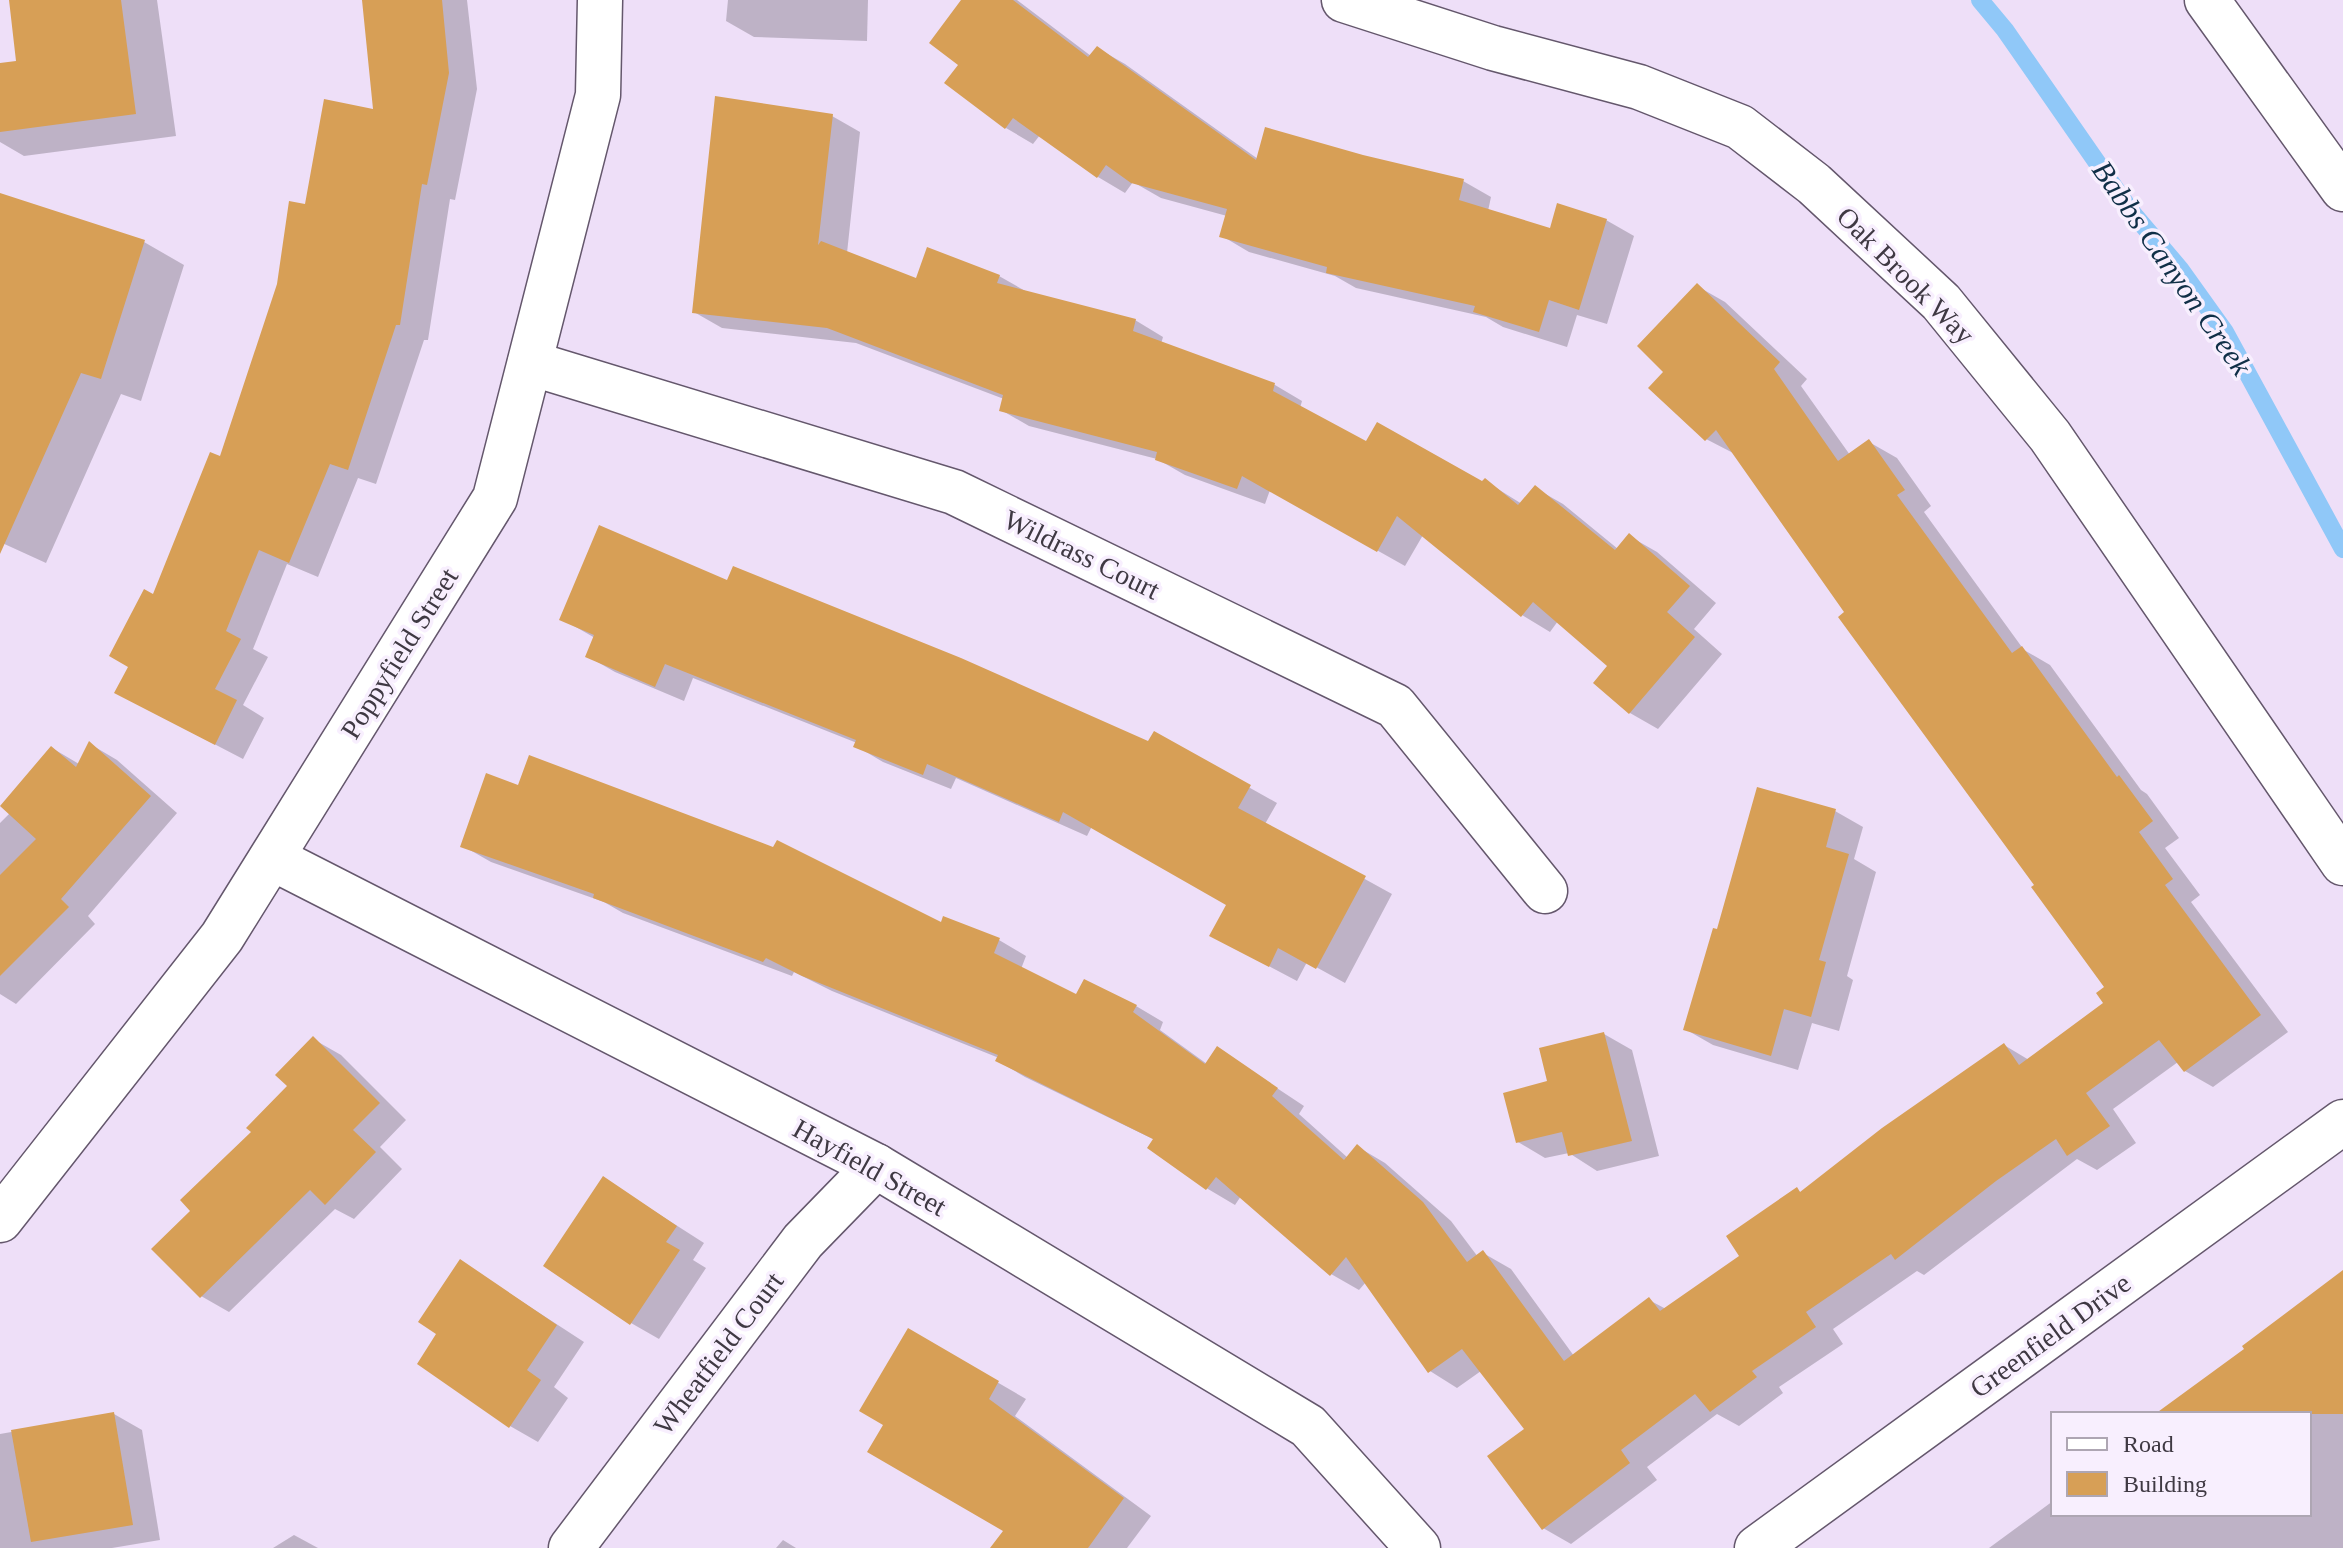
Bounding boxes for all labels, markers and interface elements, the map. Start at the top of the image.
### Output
water label: Babbs Canyon Creek [2086,154,2259,382]
street label: Oak Brook Way [1831,200,1981,350]
street label: Wildrass Court [999,503,1165,606]
street label: Poppyfield Street [335,562,464,744]
street label: Hayfield Street [788,1113,952,1222]
street label: Wheatfield Court [647,1266,790,1441]
street label: Greenfield Drive [1964,1267,2136,1404]
legend [2051,1412,2311,1516]
text: Road [2123,1431,2174,1457]
text: Building [2123,1471,2207,1497]

